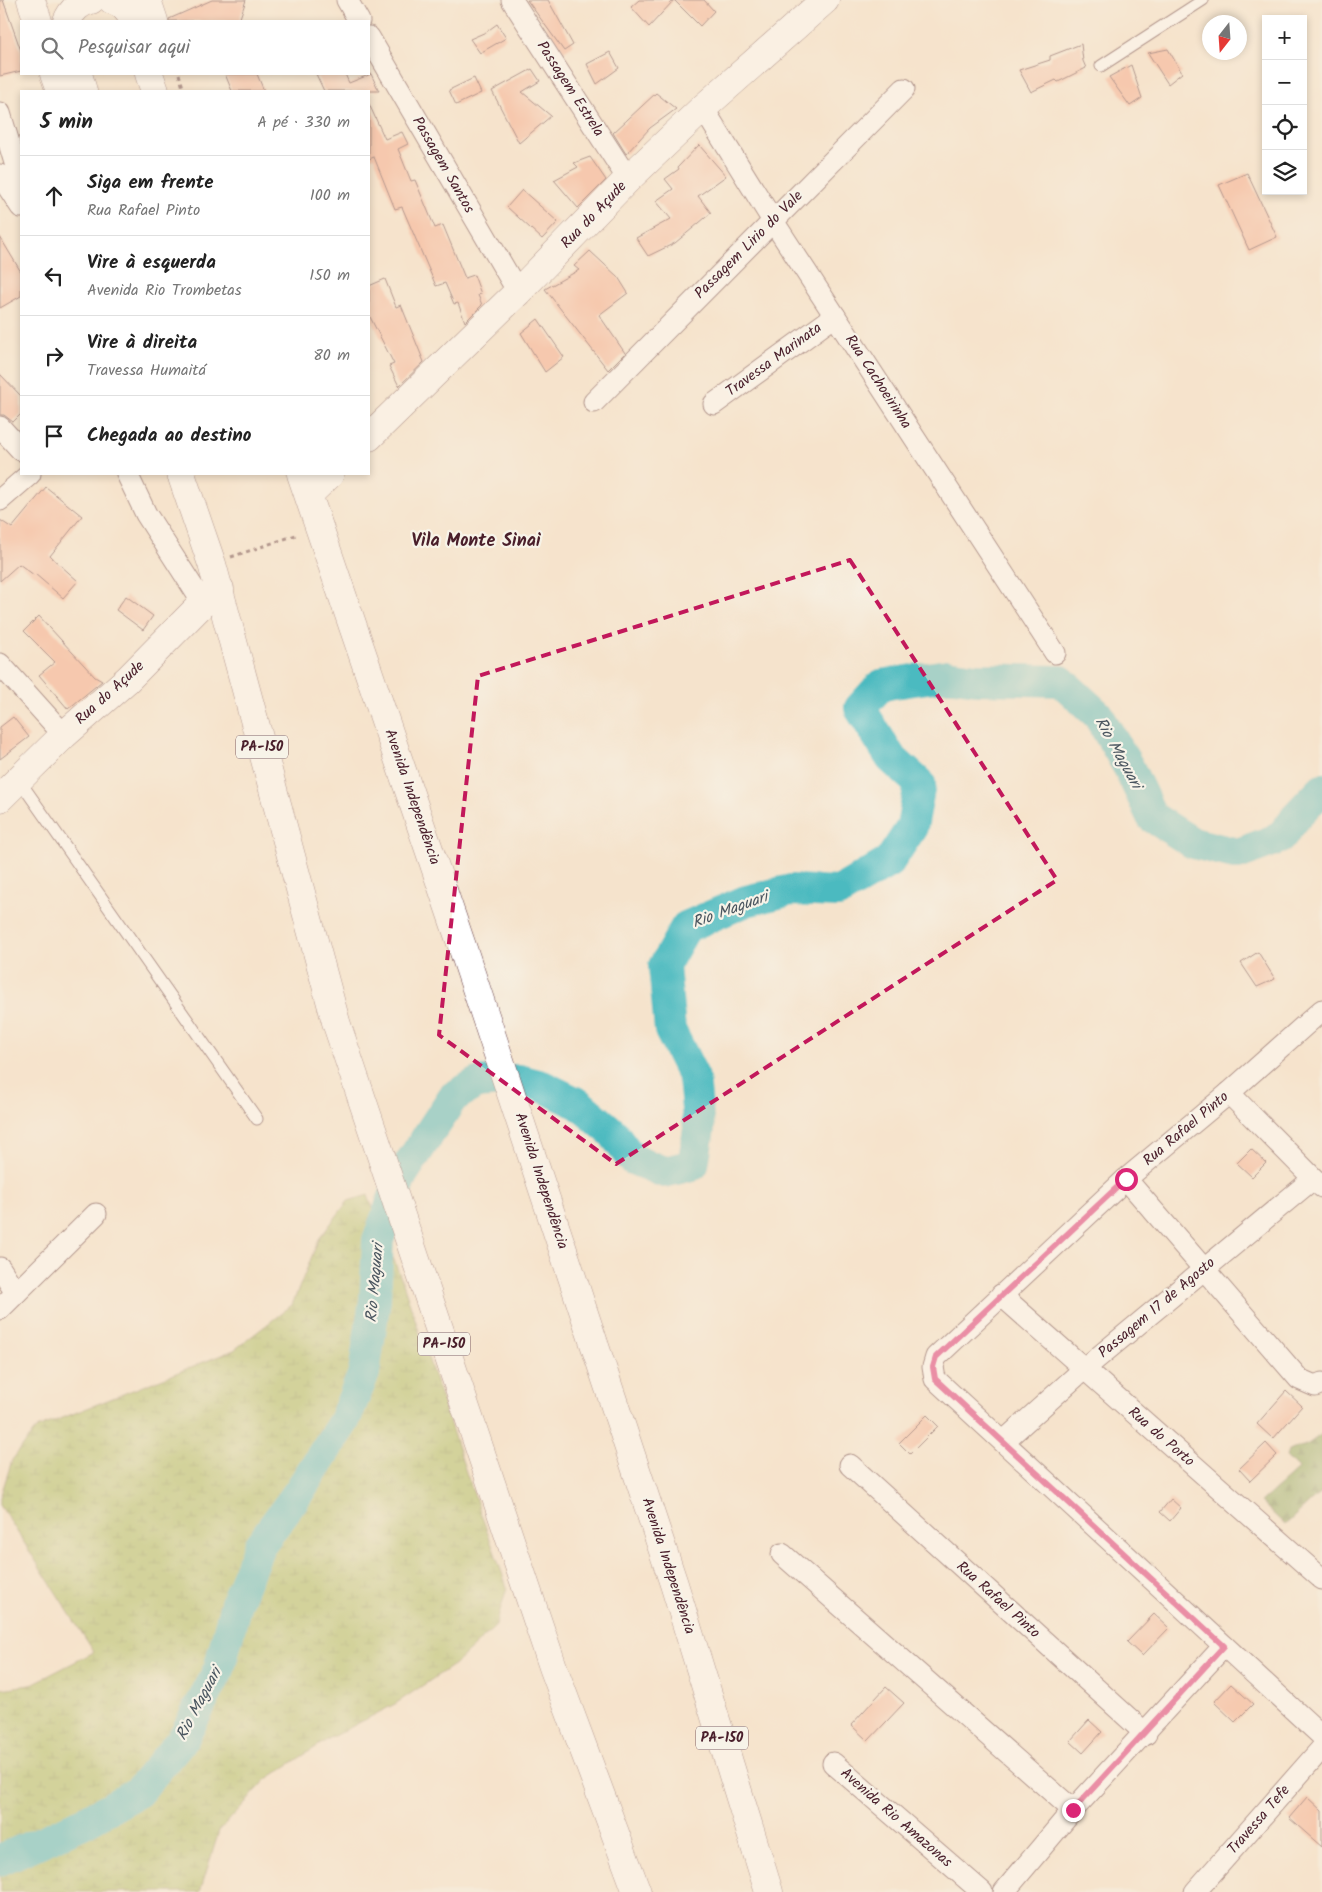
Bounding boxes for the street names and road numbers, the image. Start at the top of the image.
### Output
street label: Passagem Estrela [530,36,610,142]
street label: Passagem Santos [405,112,481,219]
street label: Rua do Açude [555,175,633,254]
street label: Passagem Lirio do Vale [689,185,809,305]
street label: Travessa Marinata [721,317,827,403]
street label: Rua Cachoeirinha [838,330,918,434]
street label: Rua do Açude [70,655,150,731]
street label: Avenida Independência [377,726,447,868]
road number: PA-150 [236,736,288,759]
street label: Rua Rafael Pinto [1138,1086,1235,1172]
street label: Avenida Independência [508,1110,574,1252]
street label: Passagem 17 de Agosto [1093,1252,1221,1364]
road number: PA-150 [418,1332,470,1356]
street label: Rua do Porto [1122,1401,1200,1473]
street label: Avenida Independência [635,1495,701,1637]
street label: Rua Rafael Pinto [950,1556,1046,1645]
road number: PA-150 [696,1726,748,1750]
street label: Avenida Rio Amazonas [834,1762,958,1874]
street label: Travessa Tefe [1222,1779,1296,1860]

